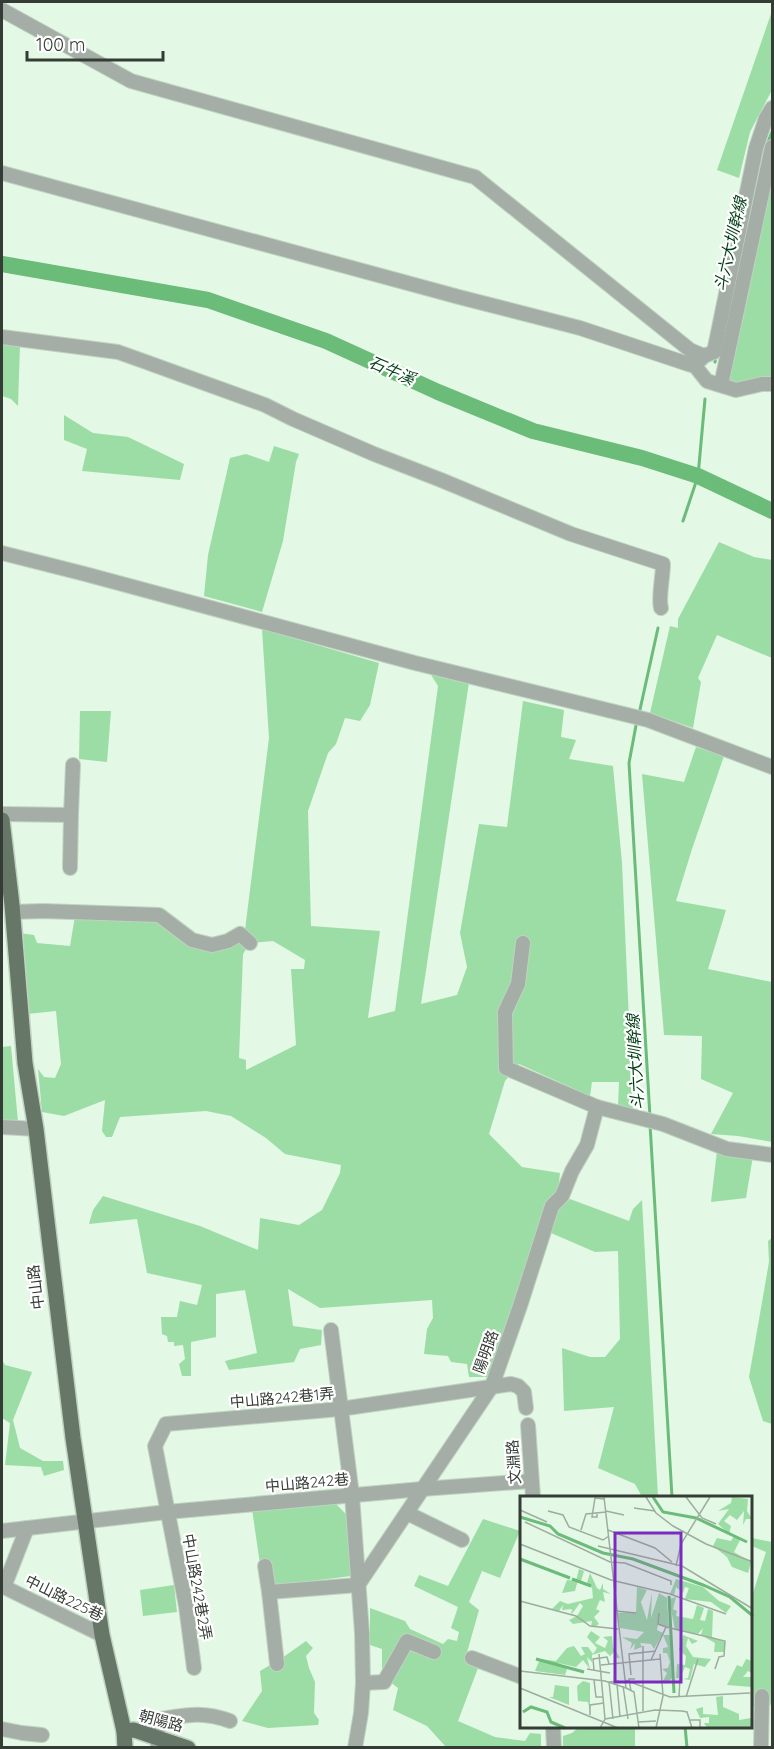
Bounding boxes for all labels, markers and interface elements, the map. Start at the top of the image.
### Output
scale bar [27,24,164,62]
text: 100 m [36,33,85,56]
water label: 斗六大圳幹線 [709,193,751,293]
water label: 石牛溪 [366,351,420,389]
water label: 斗六大圳幹線 [622,1012,647,1110]
street label: 中山路 [23,1264,48,1311]
street label: 陽明路 [469,1327,502,1376]
street label: 中山路242巷1弄 [229,1383,335,1412]
street label: 文淵路 [502,1439,525,1485]
street label: 中山路242巷 [264,1469,350,1496]
inset map [520,1496,753,1728]
street label: 中山路242巷2弄 [179,1532,216,1642]
street label: 中山路225巷 [22,1570,106,1625]
street label: 朝陽路 [137,1706,185,1736]

